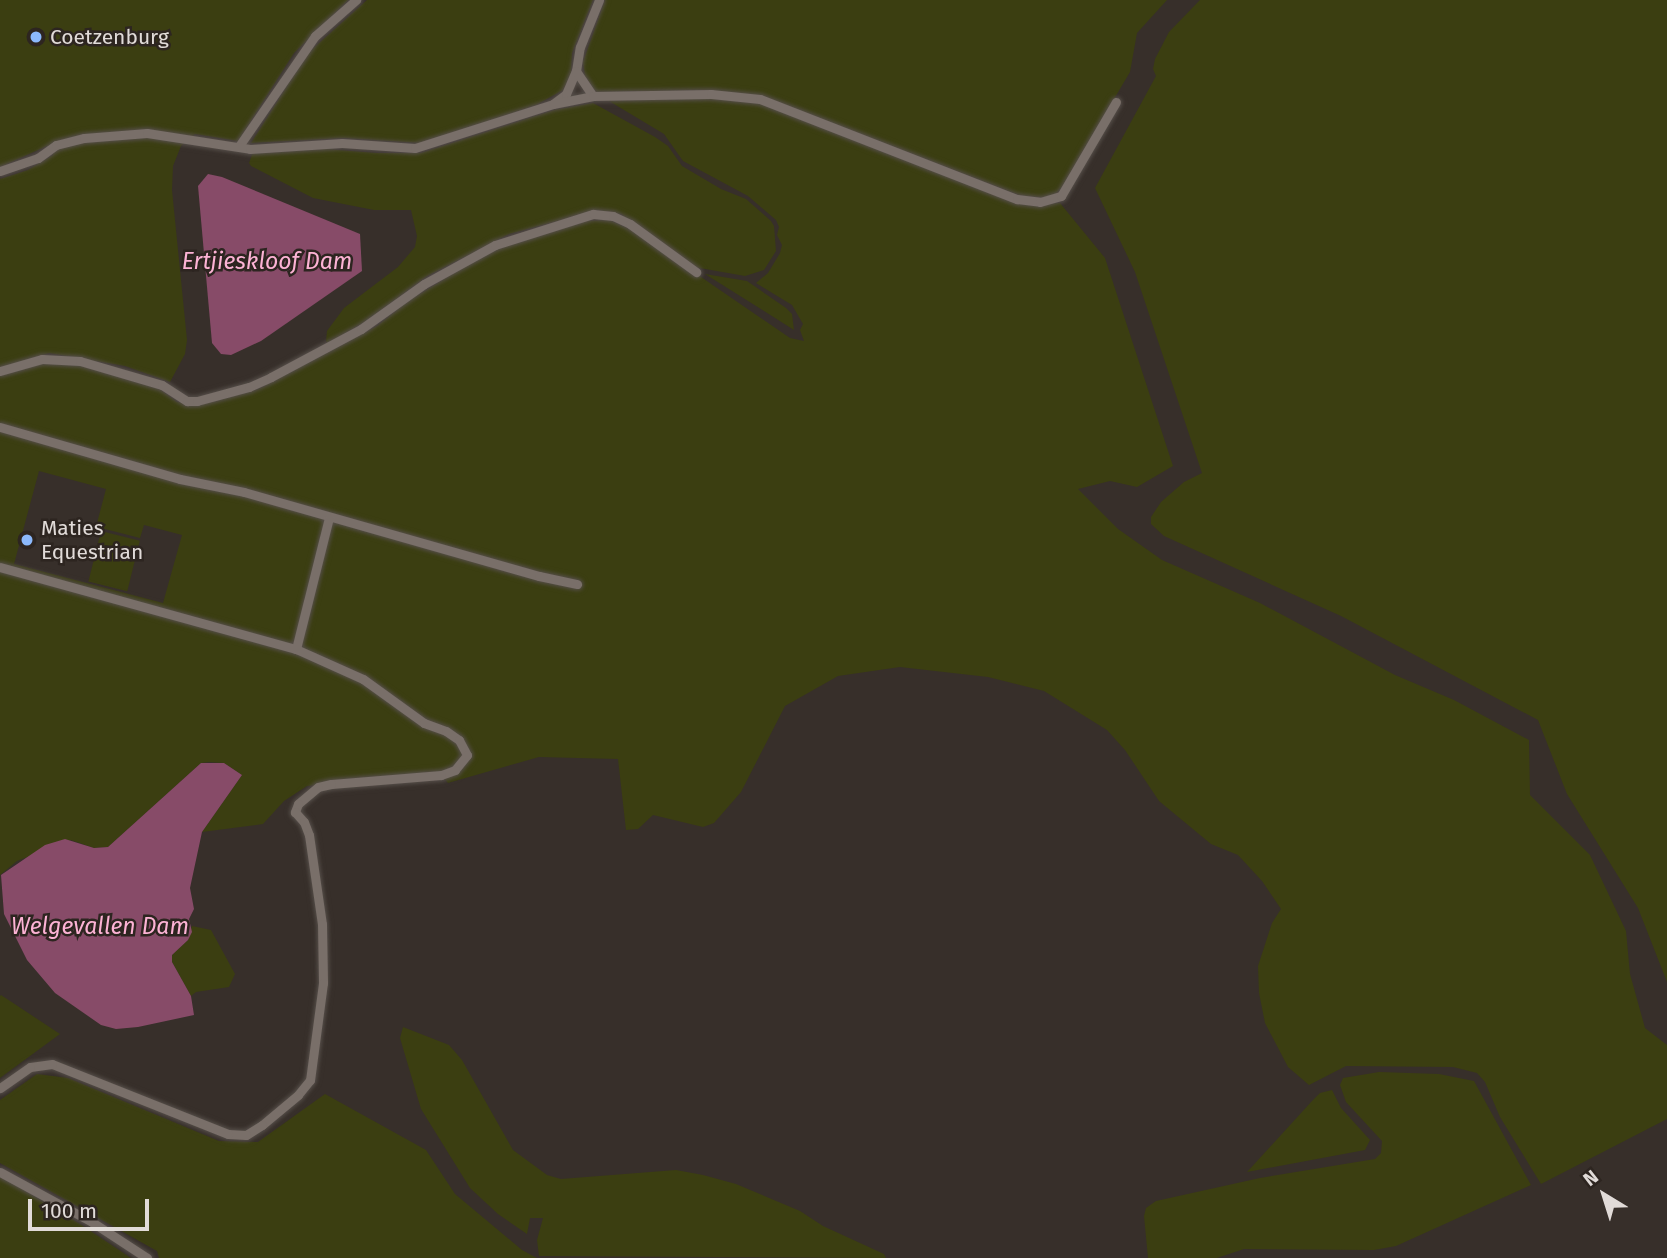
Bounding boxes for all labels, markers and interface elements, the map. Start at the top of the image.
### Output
place label: Coetzenburg [50,24,169,50]
marker: Coetzenburg [28,29,44,45]
water label: Ertjieskloof Dam [182,247,352,275]
place label: Maties Equestrian [41,515,143,565]
marker: Maties Equestrian [19,532,35,548]
water label: Welgevallen Dam [11,912,189,940]
north arrow [1569,1160,1639,1230]
text: N [1579,1165,1603,1191]
scale bar [32,1184,152,1228]
text: 100 m [41,1198,97,1224]

